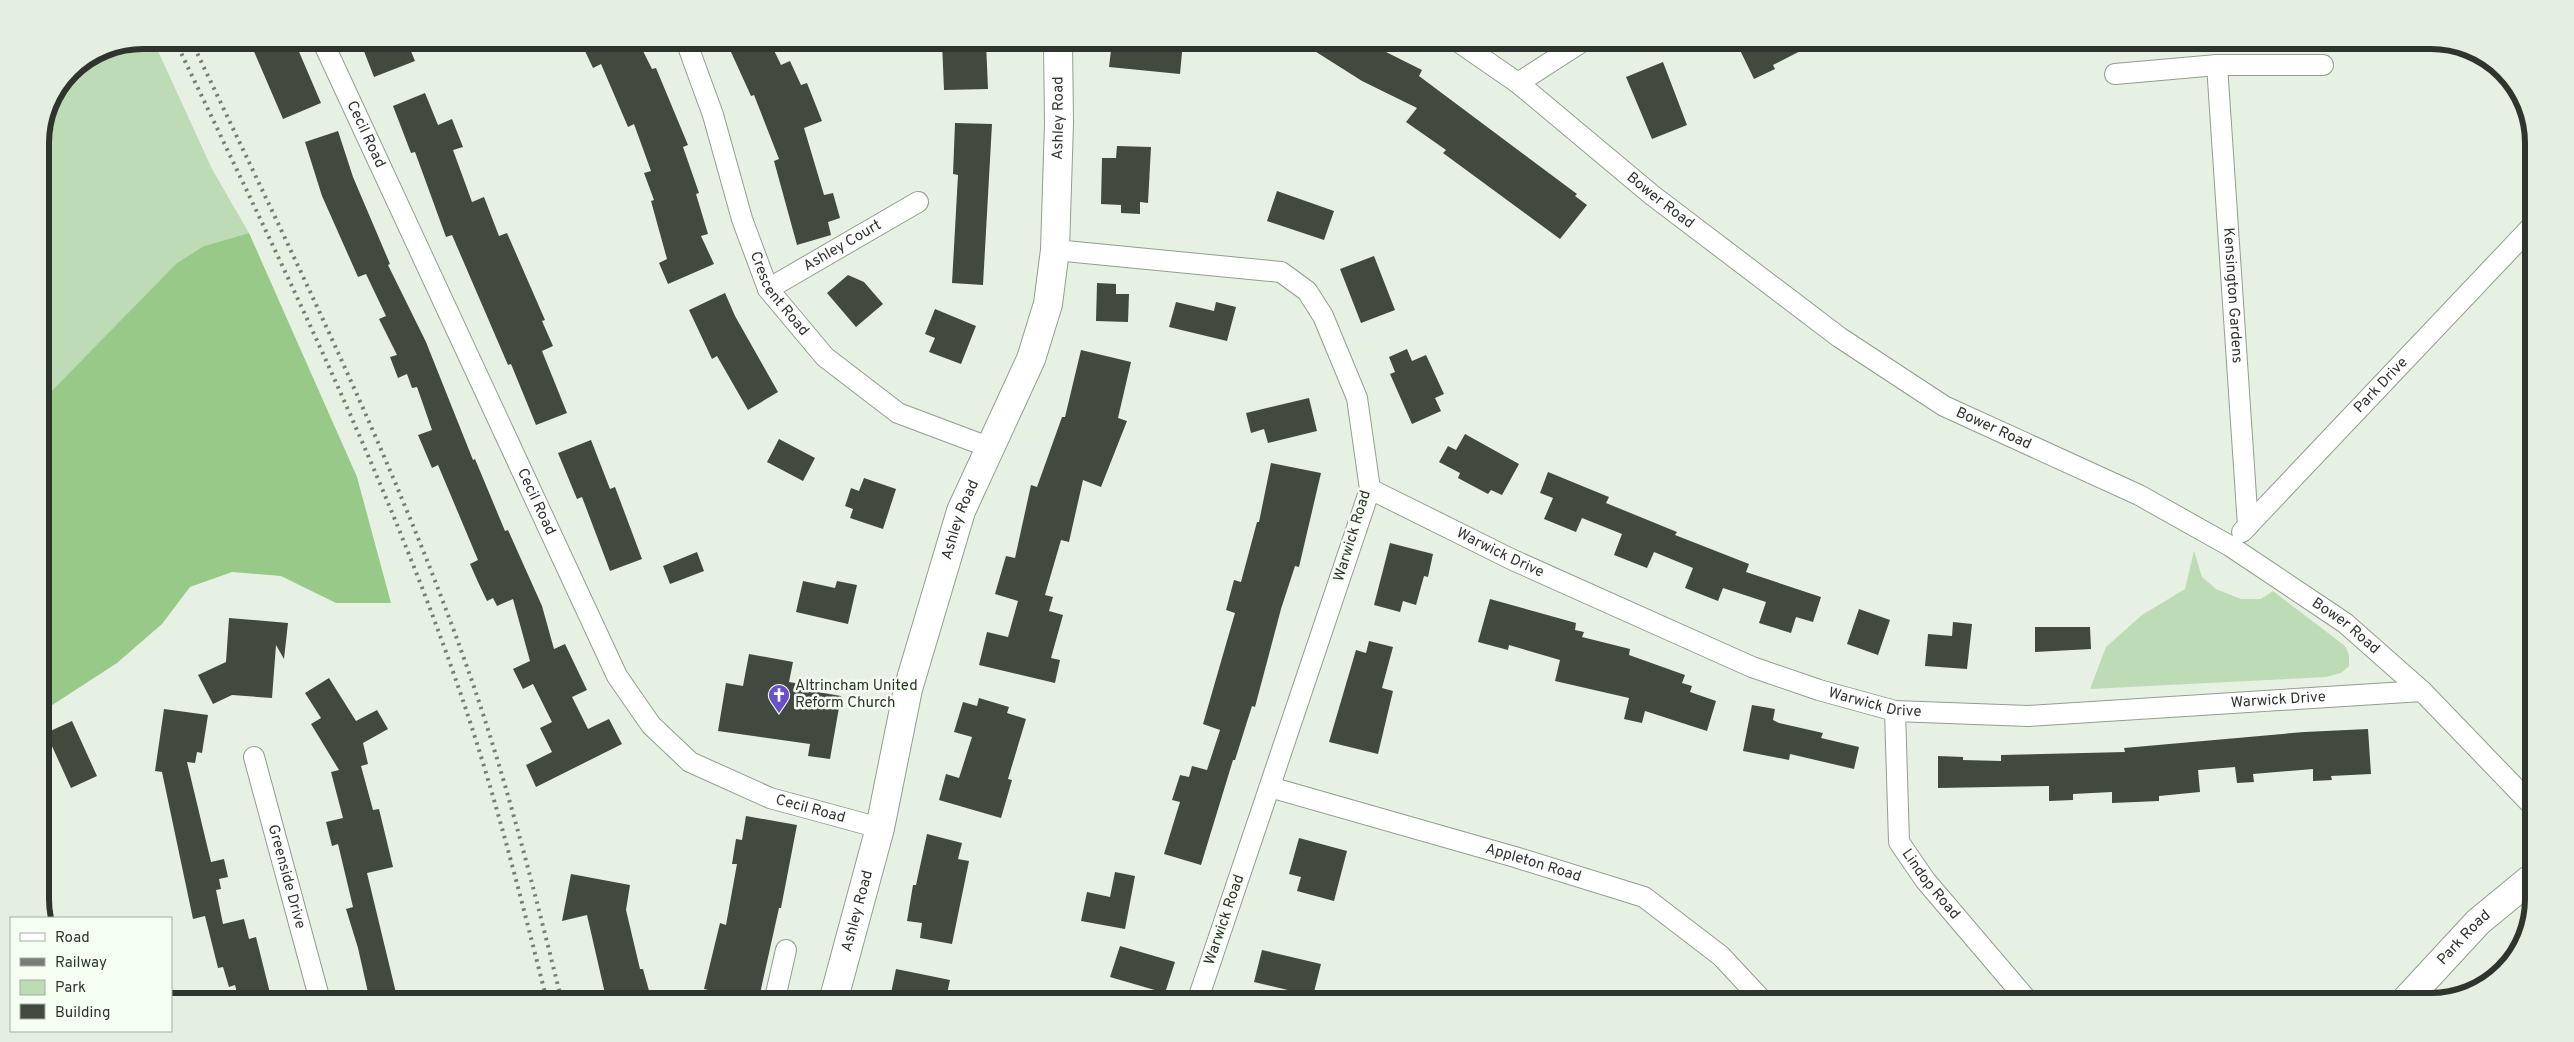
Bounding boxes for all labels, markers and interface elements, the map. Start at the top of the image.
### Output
street label: Ashley Road [1048,76,1069,160]
street label: Cecil Road [342,98,389,171]
street label: Bower Road [1622,168,1698,233]
street label: Ashley Court [800,216,885,276]
street label: Kensington Gardens [2218,227,2247,364]
street label: Crescent Road [745,249,813,340]
street label: Park Drive [2350,353,2412,417]
street label: Bower Road [1953,403,2034,454]
street label: Cecil Road [512,465,560,538]
street label: Ashley Road [938,477,983,562]
street label: Warwick Road [1330,488,1376,584]
street label: Warwick Drive [1453,524,1547,582]
street label: Bower Road [2308,594,2384,659]
place label: Altrincham United Reform Church [795,677,918,713]
church icon: Altrincham United Reform Church [767,683,791,714]
street label: Warwick Drive [1826,684,1922,721]
street label: Warwick Drive [2230,688,2326,713]
street label: Cecil Road [773,790,847,828]
street label: Greenside Drive [263,822,310,931]
street label: Appleton Road [1483,839,1584,886]
street label: Lindop Road [1897,846,1964,924]
street label: Ashley Road [837,868,878,954]
street label: Warwick Road [1201,872,1249,968]
street label: Park Road [2433,906,2495,969]
legend [10,917,172,1032]
text: Road [55,929,90,948]
text: Railway [55,954,107,973]
text: Park [55,979,86,998]
text: Building [55,1004,110,1023]

